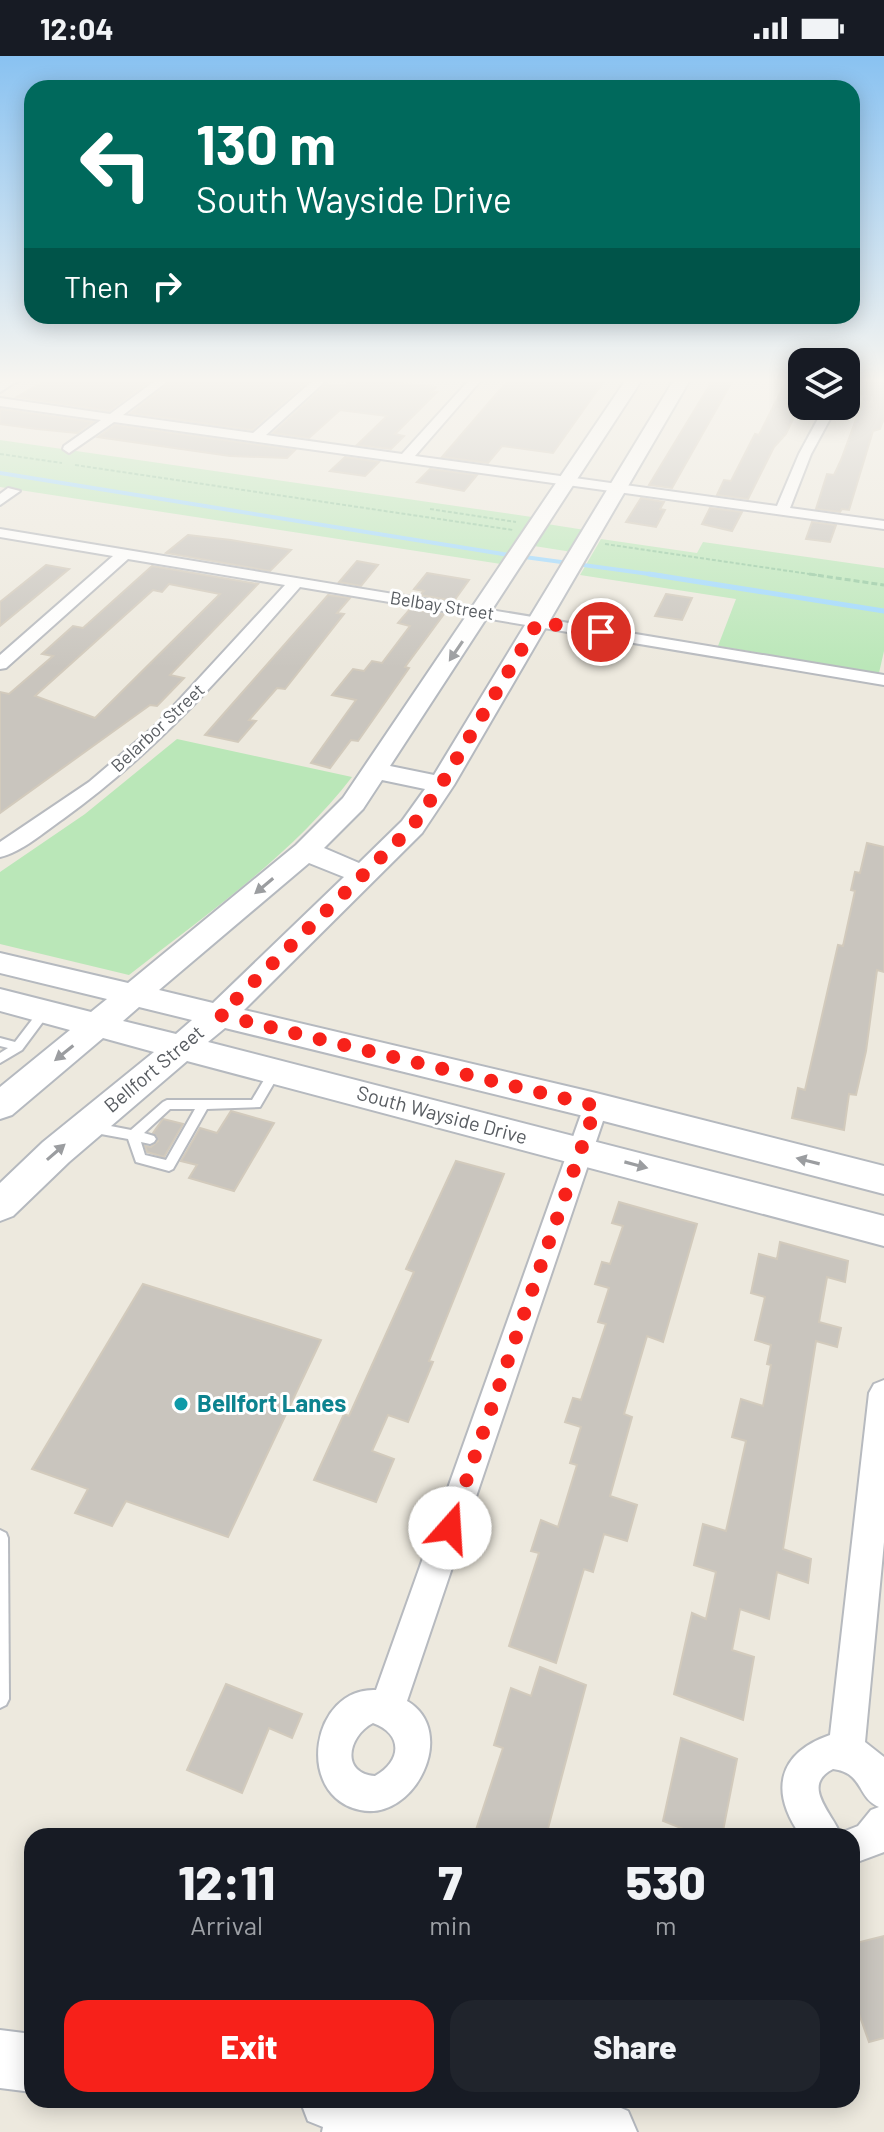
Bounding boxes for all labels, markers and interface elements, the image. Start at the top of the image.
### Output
text: 12:04 [40,10,114,46]
text: 130 m [196,109,336,176]
icon: left [64,112,168,216]
text: South Wayside Drive [196,177,512,220]
icon: right [145,264,189,308]
text: Then [64,268,129,304]
map controls [788,348,860,420]
button: layers [788,348,860,420]
street label: Belbay Street [389,586,496,624]
pin [567,598,635,666]
icon: arrive [579,610,623,654]
one-way arrow [449,641,464,662]
street label: Belarbor Street [106,678,209,776]
one-way arrow [254,877,274,894]
street label: Bellfort Street [99,1020,208,1117]
one-way arrow [54,1044,74,1061]
street label: South Wayside Drive [354,1080,530,1148]
one-way arrow [46,1144,66,1161]
one-way arrow [796,1154,821,1166]
one-way arrow [623,1160,648,1172]
place label: Bellfort Lanes [197,1388,346,1417]
marker: Bellfort Lanes [172,1395,190,1413]
position arrow [408,1486,492,1570]
text: 12:11 [178,1852,275,1910]
text: 7 [438,1852,462,1910]
text: 530 [626,1852,706,1910]
text: Arrival [190,1909,263,1940]
text: min [429,1909,471,1940]
text: m [655,1909,676,1940]
button: Exit [64,2000,434,2092]
button: Share [450,2000,820,2092]

